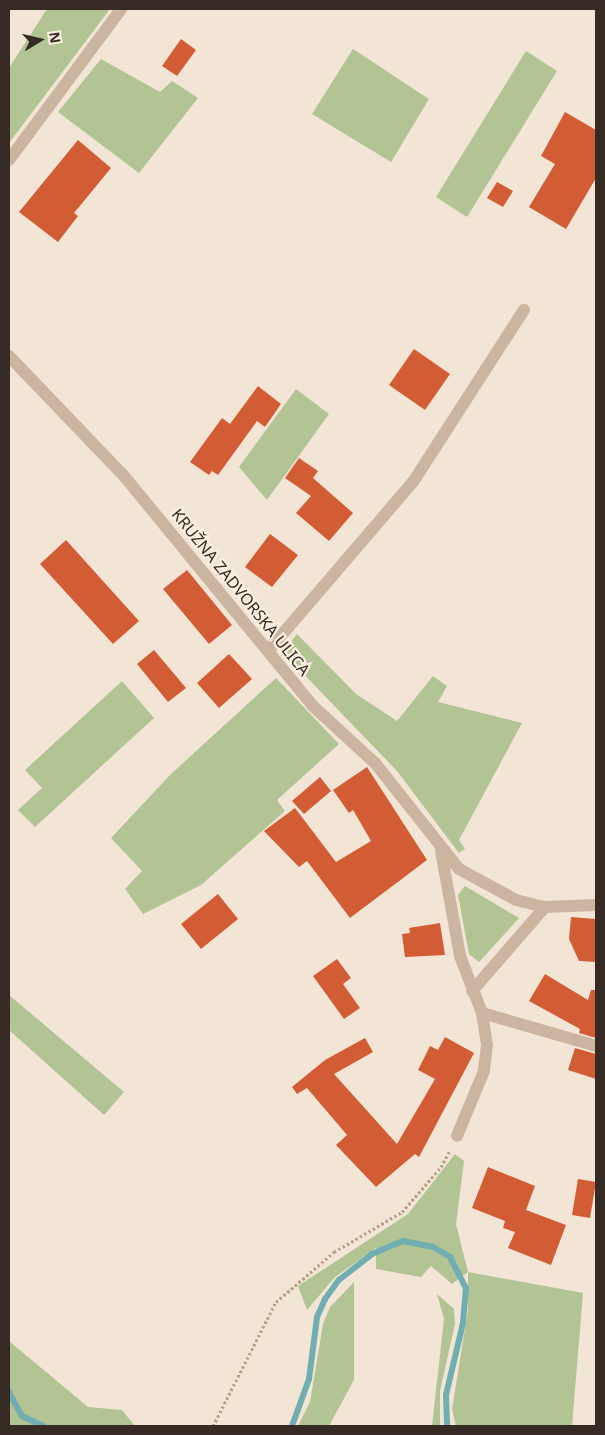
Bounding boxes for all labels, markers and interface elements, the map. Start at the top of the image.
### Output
north arrow [15,15,65,65]
text: N [45,30,66,45]
street label: KRUŽNA ZADVORSKA ULICA [168,505,314,679]

